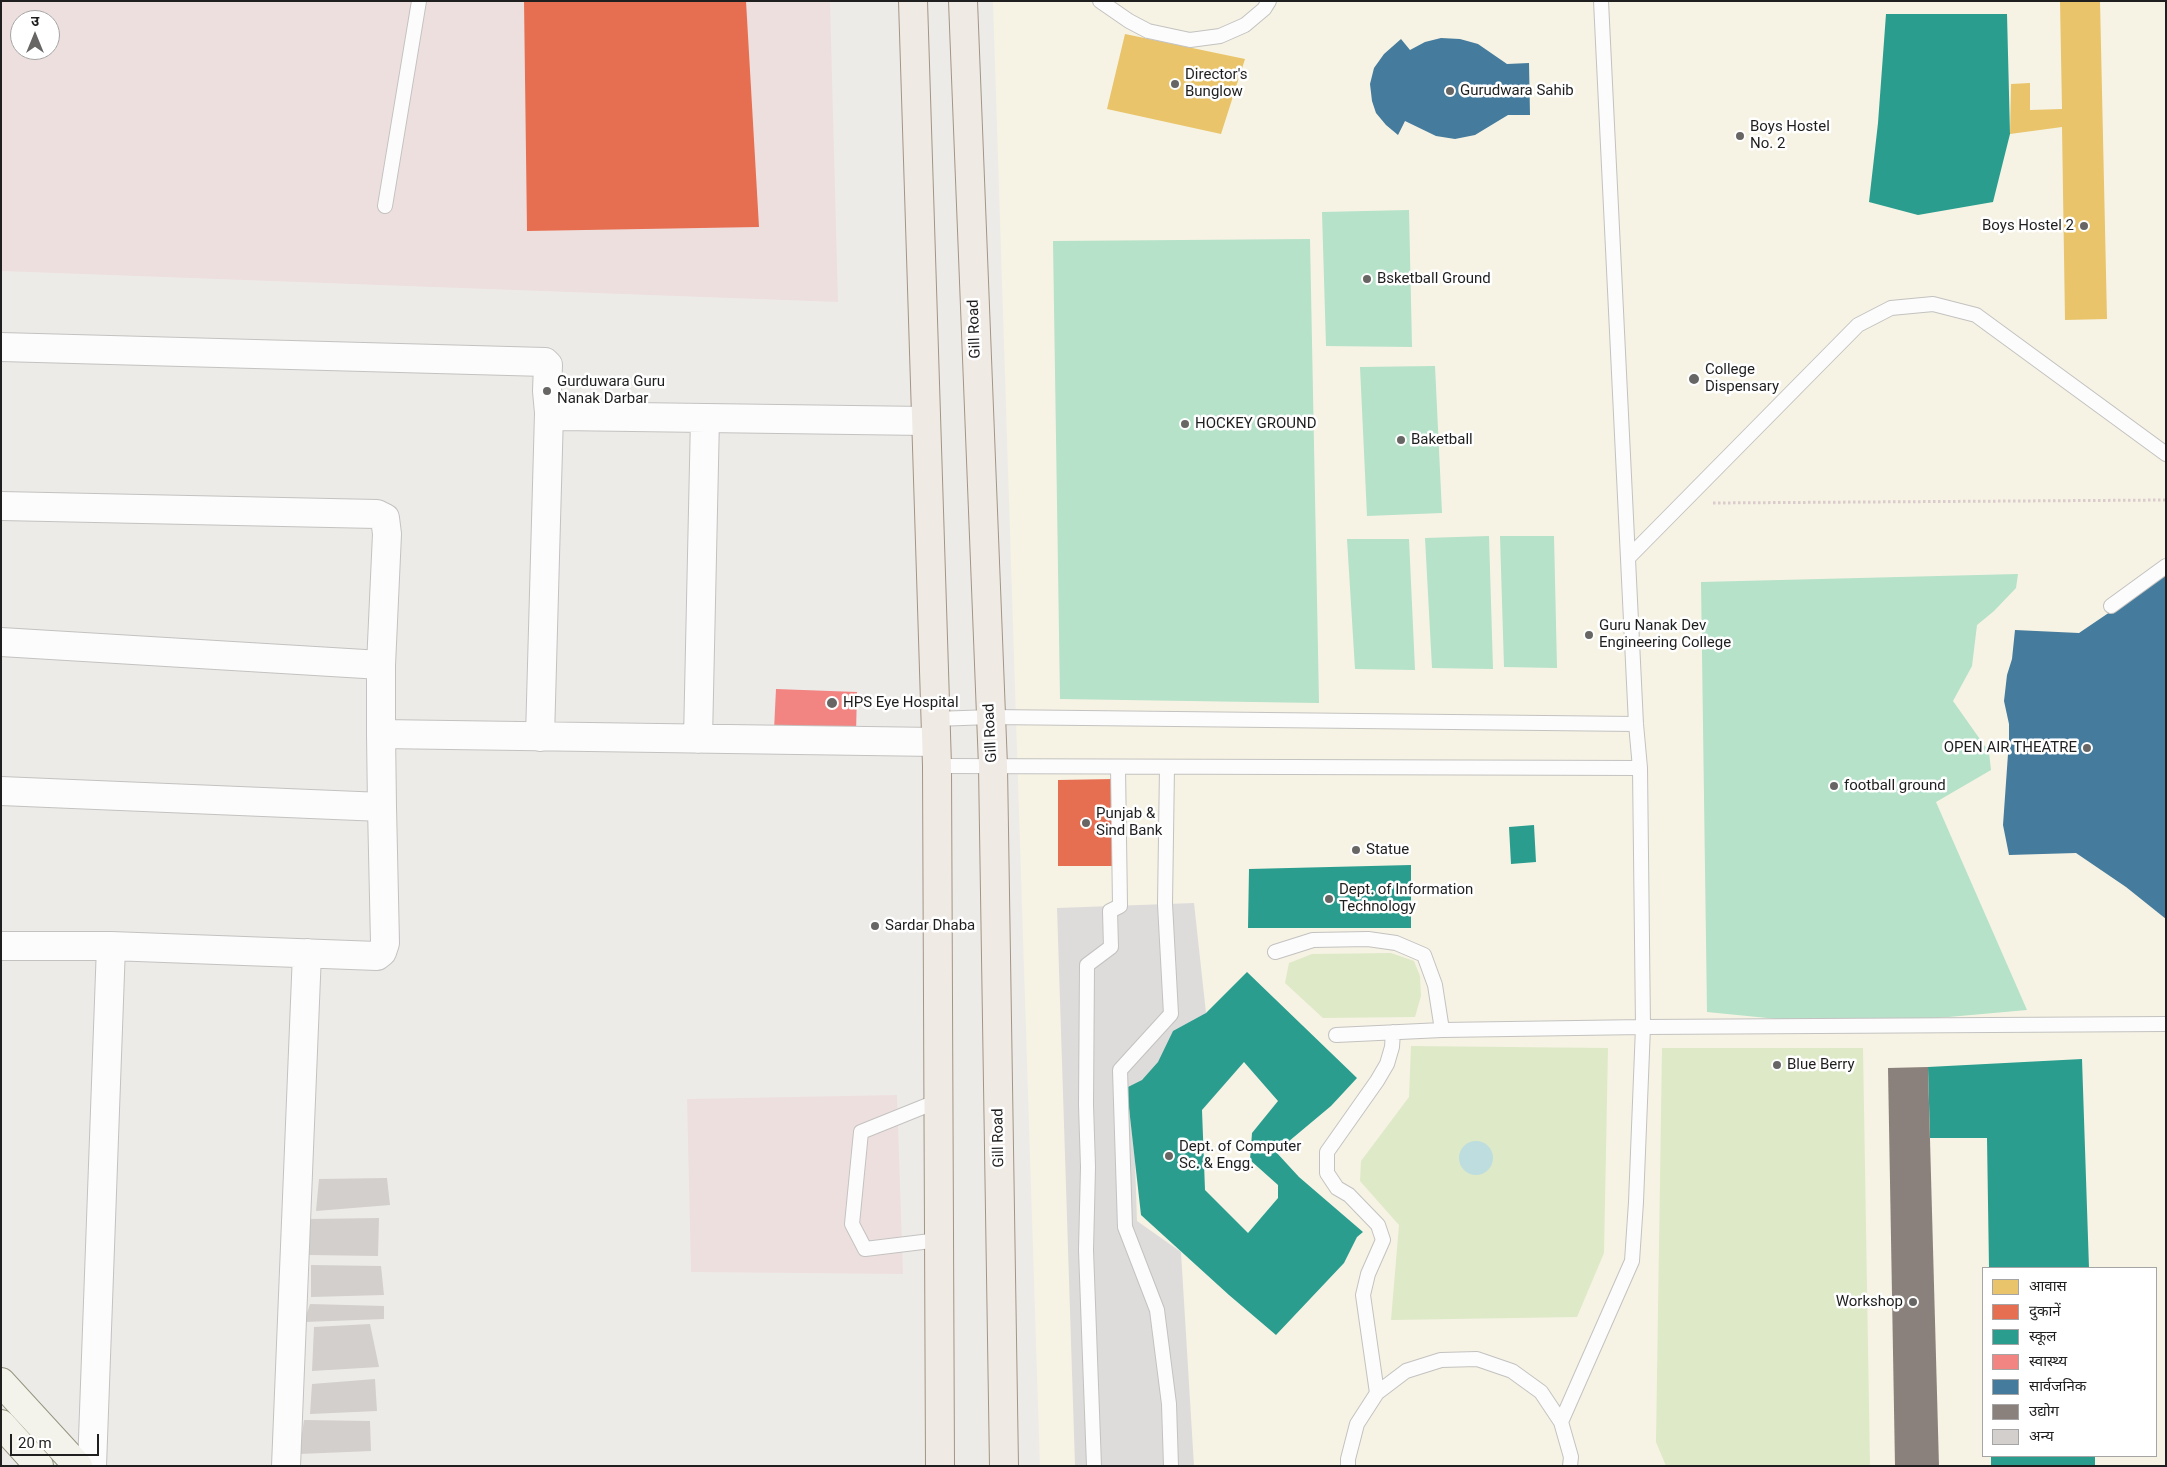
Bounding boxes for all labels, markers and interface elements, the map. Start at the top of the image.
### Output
north arrow [10,10,60,60]
text: उ [31,13,39,29]
place label: Director's Bunglow [1185,66,1248,101]
marker: Director's Bunglow [1169,78,1181,90]
place label: Gurudwara Sahib [1460,82,1574,100]
marker: Gurudwara Sahib [1444,85,1456,97]
place label: Boys Hostel No. 2 [1750,118,1830,153]
marker: Boys Hostel No. 2 [1734,130,1746,142]
place label: Boys Hostel 2 [1982,217,2074,235]
marker: Boys Hostel 2 [2078,220,2090,232]
place label: Bsketball Ground [1377,270,1491,288]
marker: Bsketball Ground [1361,273,1373,285]
street label: Gill Road [965,299,985,359]
place label: College Dispensary [1705,361,1779,396]
marker: College Dispensary [1687,372,1701,386]
place label: Gurduwara Guru Nanak Darbar [557,373,665,408]
marker: Gurduwara Guru Nanak Darbar [541,385,553,397]
place label: HOCKEY GROUND [1195,415,1317,433]
marker: HOCKEY GROUND [1179,418,1191,430]
place label: Baketball [1411,431,1473,449]
marker: Baketball [1395,434,1407,446]
place label: Guru Nanak Dev Engineering College [1599,617,1731,652]
marker: Guru Nanak Dev Engineering College [1583,629,1595,641]
place label: HPS Eye Hospital [843,694,959,712]
marker: HPS Eye Hospital [825,696,839,710]
street label: Gill Road [980,703,1002,763]
place label: OPEN AIR THEATRE [1944,739,2077,757]
marker: OPEN AIR THEATRE [2081,742,2093,754]
place label: football ground [1844,777,1946,795]
marker: football ground [1828,780,1840,792]
place label: Punjab & Sind Bank [1096,805,1162,840]
marker: Punjab & Sind Bank [1080,817,1092,829]
place label: Statue [1366,841,1409,859]
marker: Statue [1350,844,1362,856]
place label: Dept. of Information Technology [1339,881,1473,916]
marker: Dept. of Information Technology [1323,893,1335,905]
place label: Sardar Dhaba [885,917,975,935]
marker: Sardar Dhaba [869,920,881,932]
place label: Blue Berry [1787,1056,1855,1074]
marker: Blue Berry [1771,1059,1783,1071]
street label: Gill Road [989,1108,1009,1168]
place label: Dept. of Computer Sc. & Engg. [1179,1138,1301,1173]
marker: Dept. of Computer Sc. & Engg. [1163,1150,1175,1162]
legend [1982,1267,2157,1457]
text: आवास [2029,1277,2067,1295]
place label: Workshop [1836,1293,1903,1311]
marker: Workshop [1907,1296,1919,1308]
text: दुकानें [2029,1302,2061,1320]
text: स्कूल [2029,1327,2057,1345]
text: स्वास्थ्य [2029,1352,2067,1370]
text: सार्वजनिक [2029,1377,2086,1395]
text: उद्योग [2029,1402,2059,1420]
scale bar [12,1424,101,1456]
text: अन्य [2029,1427,2054,1445]
text: 20 m [18,1434,52,1452]

